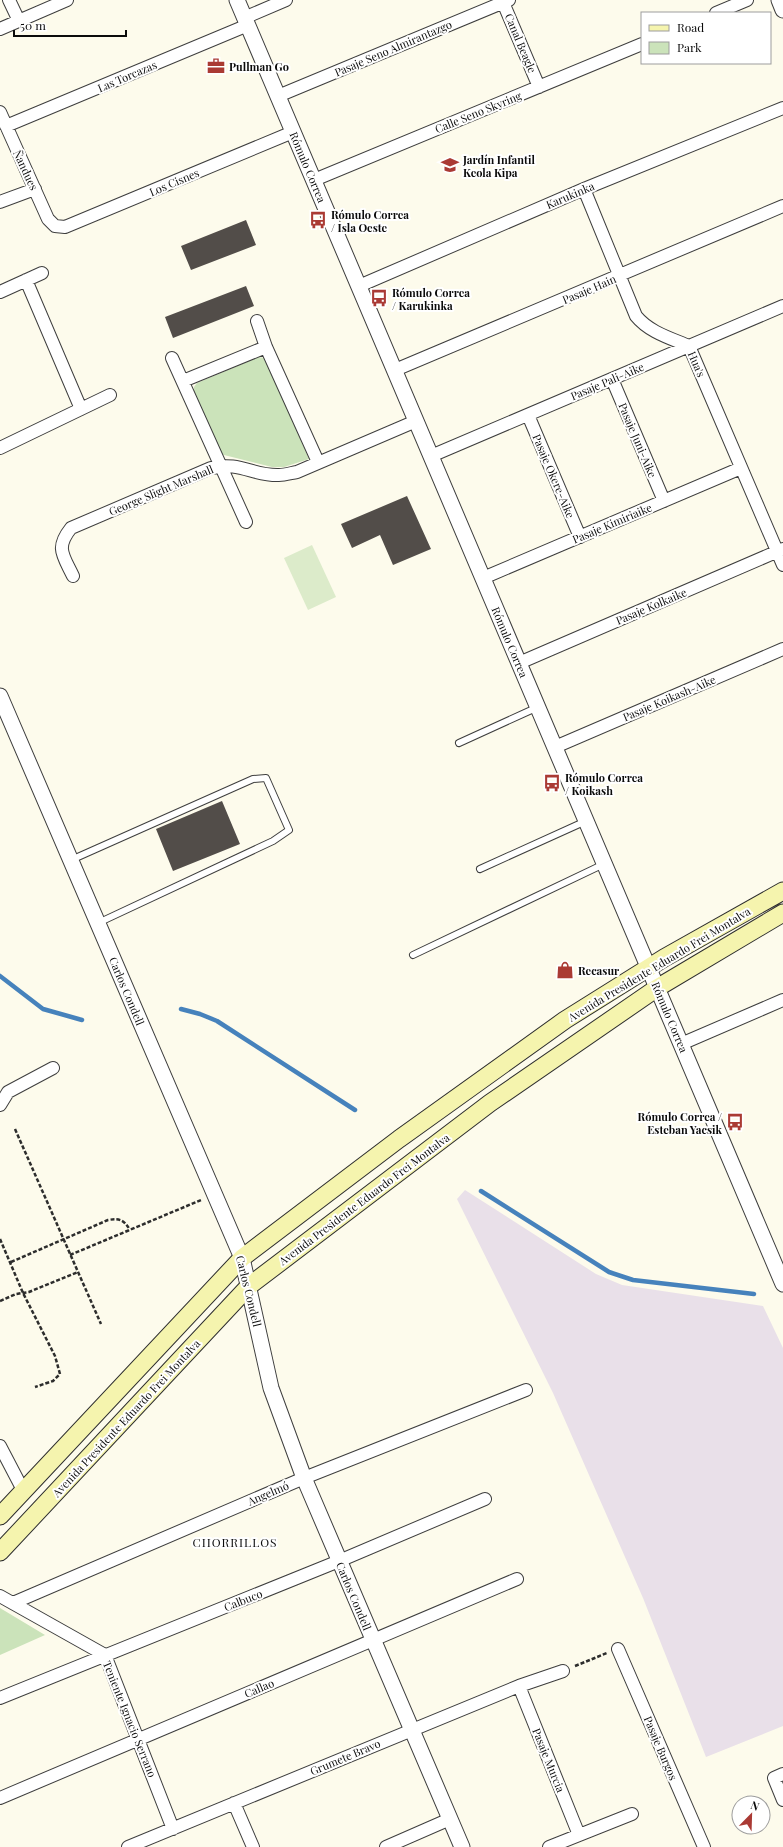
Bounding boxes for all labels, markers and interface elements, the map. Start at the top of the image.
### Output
street label: Canal Beagle [502,11,540,75]
scale bar [14,12,126,38]
legend [641,12,771,64]
street label: Pasaje Seno Almirantazgo [332,16,454,80]
text: 50 m [20,17,46,33]
text: Road [677,19,704,35]
text: Park [677,39,702,55]
office icon: Pullman Go [206,56,226,76]
street label: Las Torcazas [95,57,159,95]
place label: Pullman Go [229,59,289,74]
street label: Calle Seno Skyring [432,88,524,136]
street label: Rómulo Correa [286,129,330,205]
street label: Ñandues [10,147,42,193]
place label: Jardín Infantil Keola Kipa [462,152,535,180]
school or university icon: Jardín Infantil Keola Kipa [440,155,460,175]
street label: Los Cisnes [147,165,201,199]
street label: Karukinka [543,178,597,212]
place label: Rómulo Correa / Isla Oeste [331,207,409,235]
bus stop icon: Rómulo Correa / Isla Oeste [308,210,328,230]
street label: Pasaje Hain [560,271,619,307]
place label: Rómulo Correa / Karukinka [392,285,470,313]
bus stop icon: Rómulo Correa / Karukinka [369,288,389,308]
street label: Hua's [685,349,709,379]
street label: Pasaje Pali-Aike [568,359,646,403]
street label: Pasaje Juni-Aike [615,400,661,480]
street label: Pasaje Okere-Aike [530,432,579,521]
street label: George Slight Marshall [106,461,216,519]
street label: Pasaje Kimiriaike [570,499,654,547]
street label: Pasaje Kolkaike [613,584,689,628]
street label: Rómulo Correa [488,604,532,680]
street label: Pasaje Koikash-Aike [620,671,718,724]
place label: Rómulo Correa / Koikash [565,770,643,798]
bus stop icon: Rómulo Correa / Koikash [542,773,562,793]
street label: Avenida Presidente Eduardo Frei Montalva [564,903,753,1025]
street label: Carlos Condell [106,955,148,1027]
shop icon: Recasur [555,960,575,980]
place label: Recasur [578,963,620,978]
street label: Rómulo Correa [648,979,692,1055]
place label: Rómulo Correa / Esteban Yacsik [638,1109,723,1137]
bus stop icon: Rómulo Correa / Esteban Yacsik [725,1112,745,1132]
street label: Avenida Presidente Eduardo Frei Montalva [275,1129,453,1269]
street label: Carlos Condell [233,1254,265,1328]
street label: Avenida Presidente Eduardo Frei Montalva [48,1336,203,1501]
street label: Angelmó [244,1478,291,1509]
district label: CHORRILLOS [192,1534,278,1550]
street label: Carlos Condell [333,1560,375,1632]
street label: Calbuco [222,1586,264,1614]
street label: Teniente Ignacio Serrano [100,1659,160,1779]
street label: Callao [242,1675,276,1701]
street label: Pasaje Burgos [641,1714,681,1782]
street label: Pasaje Murcia [529,1726,569,1795]
street label: Grumete Bravo [308,1735,382,1779]
north arrow [731,1795,771,1835]
text: N [749,1797,762,1814]

